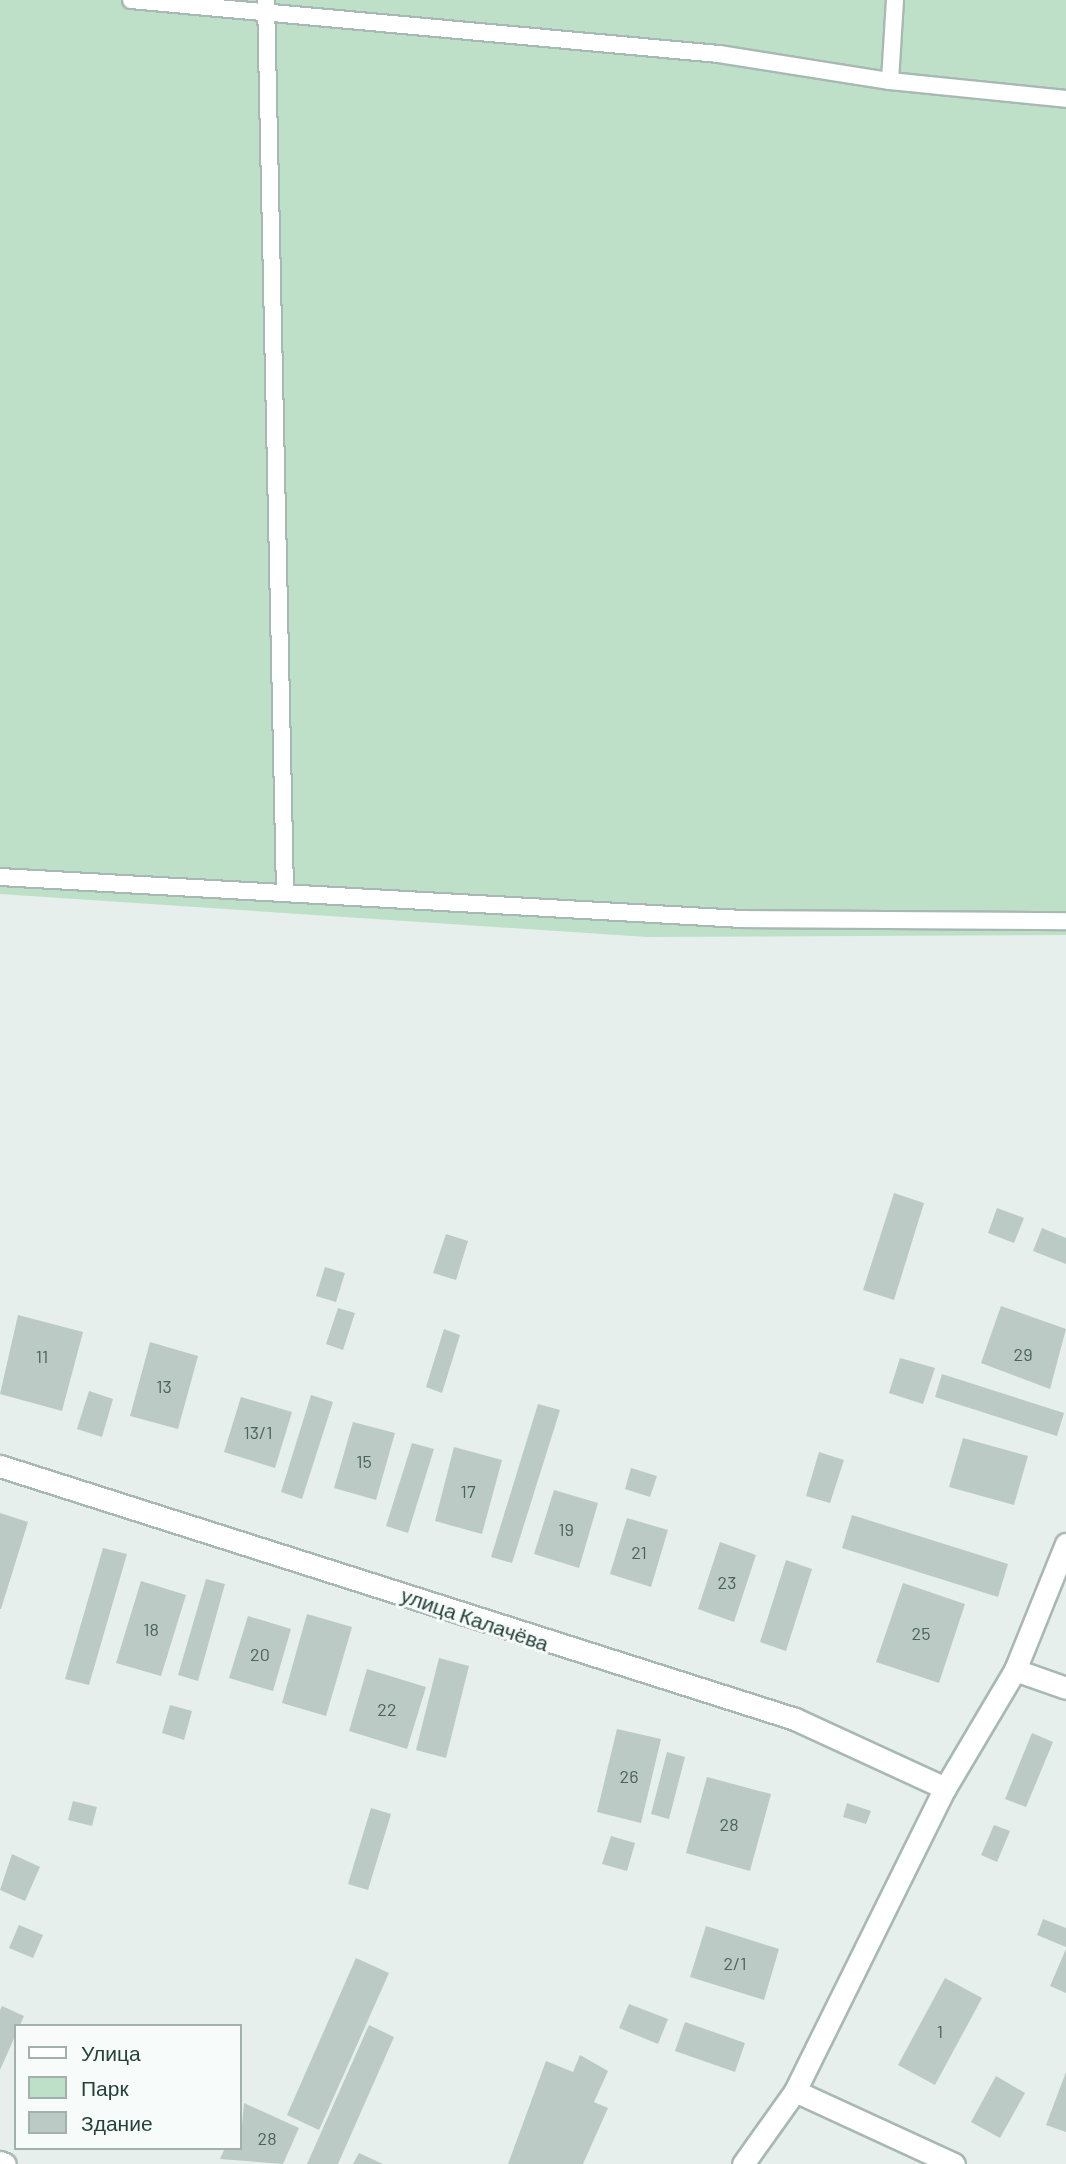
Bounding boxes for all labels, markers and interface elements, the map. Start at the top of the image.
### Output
house number: 29 [1013,1343,1033,1365]
house number: 11 [36,1345,48,1367]
house number: 13 [156,1375,172,1397]
house number: 13/1 [243,1421,273,1443]
house number: 15 [356,1450,372,1472]
house number: 17 [461,1480,475,1502]
house number: 19 [558,1518,574,1540]
house number: 21 [631,1541,647,1563]
house number: 23 [718,1571,736,1593]
street label: улица Калачёва [398,1582,552,1656]
house number: 18 [143,1618,159,1640]
house number: 25 [912,1622,930,1644]
house number: 20 [250,1643,270,1665]
house number: 22 [377,1698,397,1720]
house number: 26 [620,1765,638,1787]
house number: 28 [719,1813,739,1835]
house number: 2/1 [723,1952,747,1974]
house number: 1 [937,2020,943,2042]
legend [14,2024,242,2150]
text: Улица [81,2040,141,2065]
text: Парк [81,2075,129,2100]
text: Здание [81,2110,153,2135]
house number: 28 [257,2127,277,2149]

